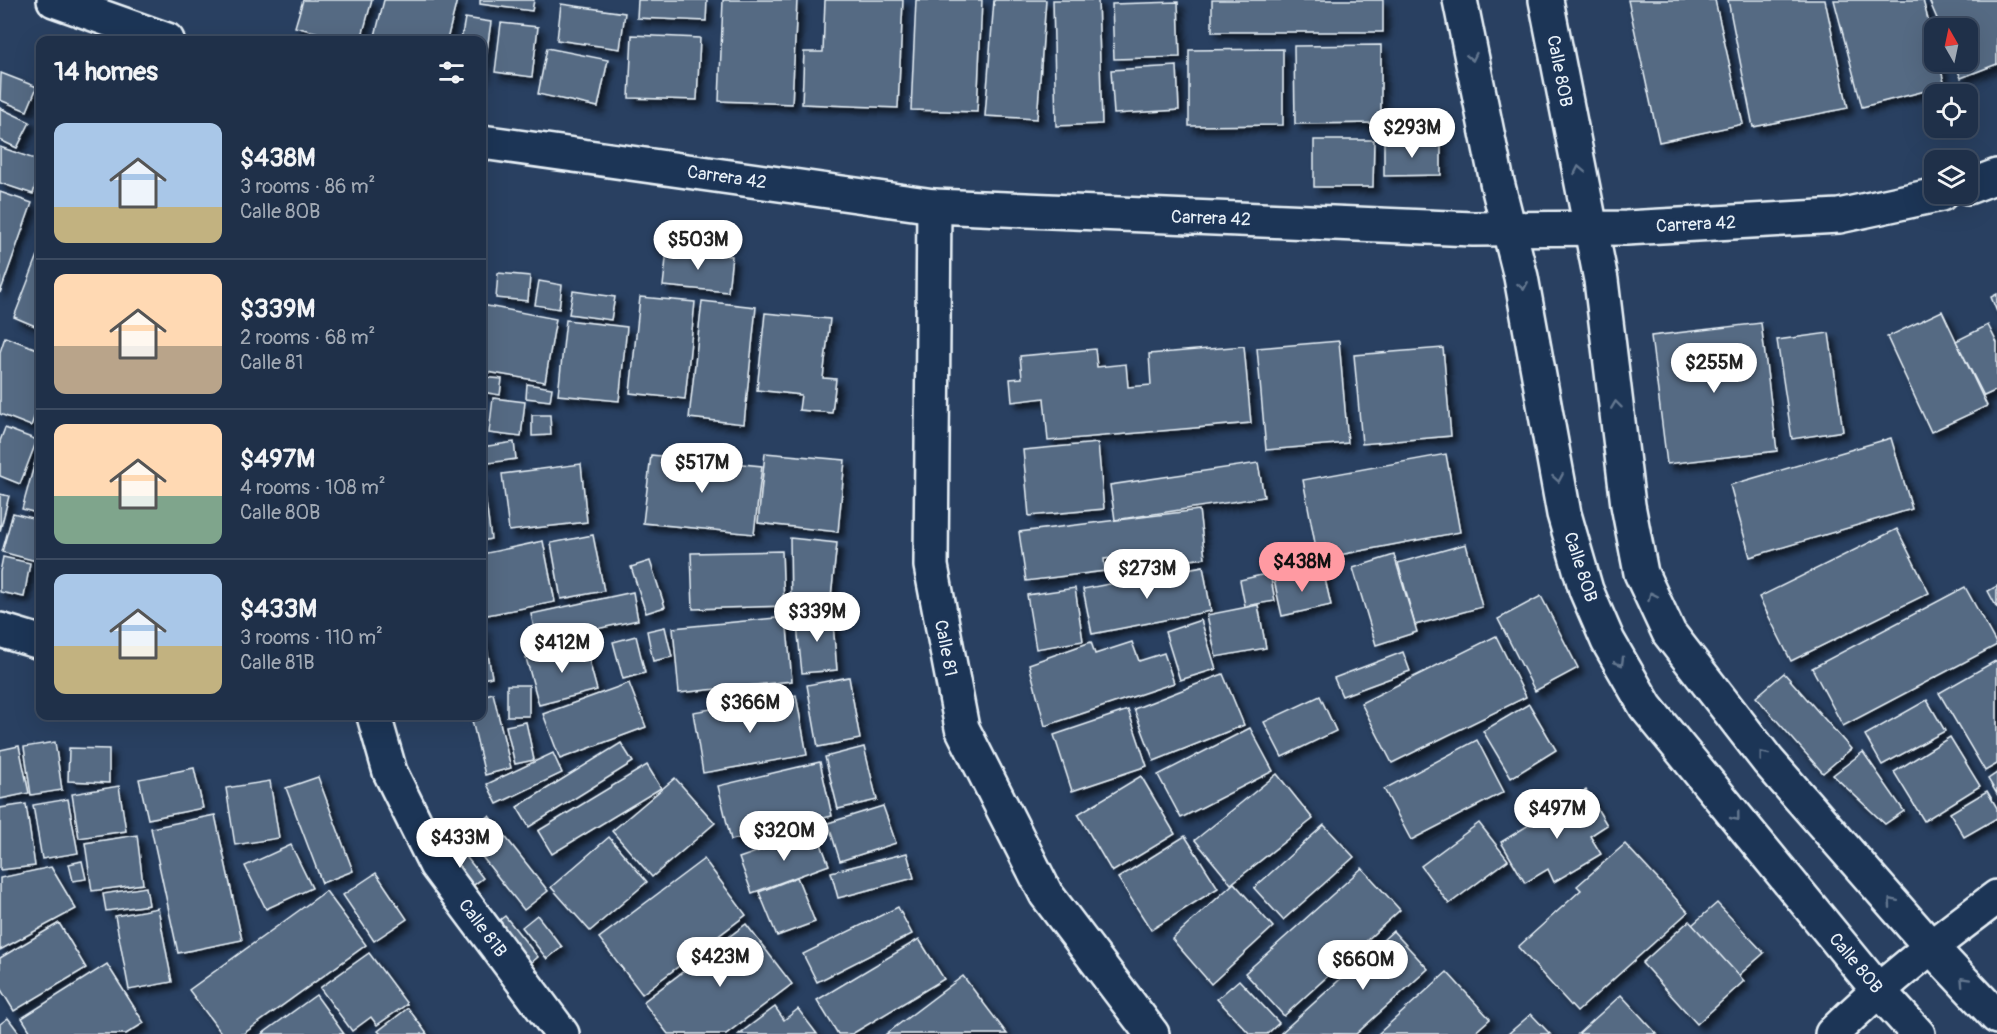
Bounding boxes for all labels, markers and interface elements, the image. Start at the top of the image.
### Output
north arrow [1924,18,1978,72]
map controls [1924,18,1978,204]
street label: Calle 80B [1541,33,1578,109]
one-way arrow [1465,52,1478,62]
text: 14 homes [54,56,158,88]
icon: filters [435,56,468,89]
button: locate [1924,84,1978,138]
pin: $293M [1370,108,1454,159]
text: $293M [1383,115,1441,140]
text: $438M [240,142,316,174]
icon: home [102,147,174,219]
button: layers [1924,150,1978,204]
street label: Carrera 42 [686,161,768,194]
one-way arrow [1574,165,1587,175]
text: 3 rooms · 86 m² [240,174,375,199]
text: Calle 80B [240,199,320,224]
street label: Carrera 42 [1171,206,1251,231]
street label: Carrera 42 [1655,211,1737,238]
pin: $503M [656,220,740,271]
text: $503M [668,227,728,252]
one-way arrow [1516,281,1529,291]
text: $339M [240,293,315,325]
icon: home [102,298,174,370]
text: 2 rooms · 68 m² [240,325,375,350]
pin: $255M [1672,343,1756,394]
text: Calle 81 [240,350,303,375]
text: $255M [1685,350,1743,375]
one-way arrow [1610,401,1623,410]
text: $497M [240,443,315,475]
pin: $517M [660,443,744,494]
icon: home [102,448,174,520]
text: $517M [675,450,729,475]
one-way arrow [1551,473,1564,483]
text: 4 rooms · 108 m² [240,475,386,500]
text: Calle 80B [240,500,320,525]
street label: Calle 80B [1558,529,1603,605]
pin: $438M [1260,542,1344,593]
pin: $273M [1105,549,1189,600]
text: $438M [1273,549,1331,574]
text: $273M [1118,556,1176,581]
one-way arrow [1647,591,1659,602]
pin: $339M [775,592,859,643]
text: $433M [240,593,317,625]
icon: home [102,598,174,670]
text: $339M [788,599,846,624]
street label: Calle 81 [929,618,962,678]
pin: $412M [520,623,604,674]
text: 3 rooms · 110 m² [240,625,383,650]
text: $412M [534,630,590,655]
text: Calle 81B [240,650,315,675]
one-way arrow [1612,656,1624,666]
pin: $366M [708,683,792,734]
text: $366M [720,690,780,715]
one-way arrow [1760,751,1771,762]
pin: $497M [1515,789,1599,840]
text: $497M [1528,796,1586,821]
one-way arrow [1729,810,1740,821]
pin: $320M [742,811,826,862]
pin: $433M [418,818,502,869]
text: $320M [753,818,815,843]
text: $433M [430,825,490,850]
street label: Calle 81B [453,895,512,962]
one-way arrow [1888,898,1899,909]
street label: Calle 80B [1824,928,1888,998]
pin: $423M [678,937,762,988]
pin: $660M [1321,940,1405,991]
text: $423M [691,944,749,969]
text: $660M [1332,947,1394,972]
one-way arrow [1960,977,1971,988]

